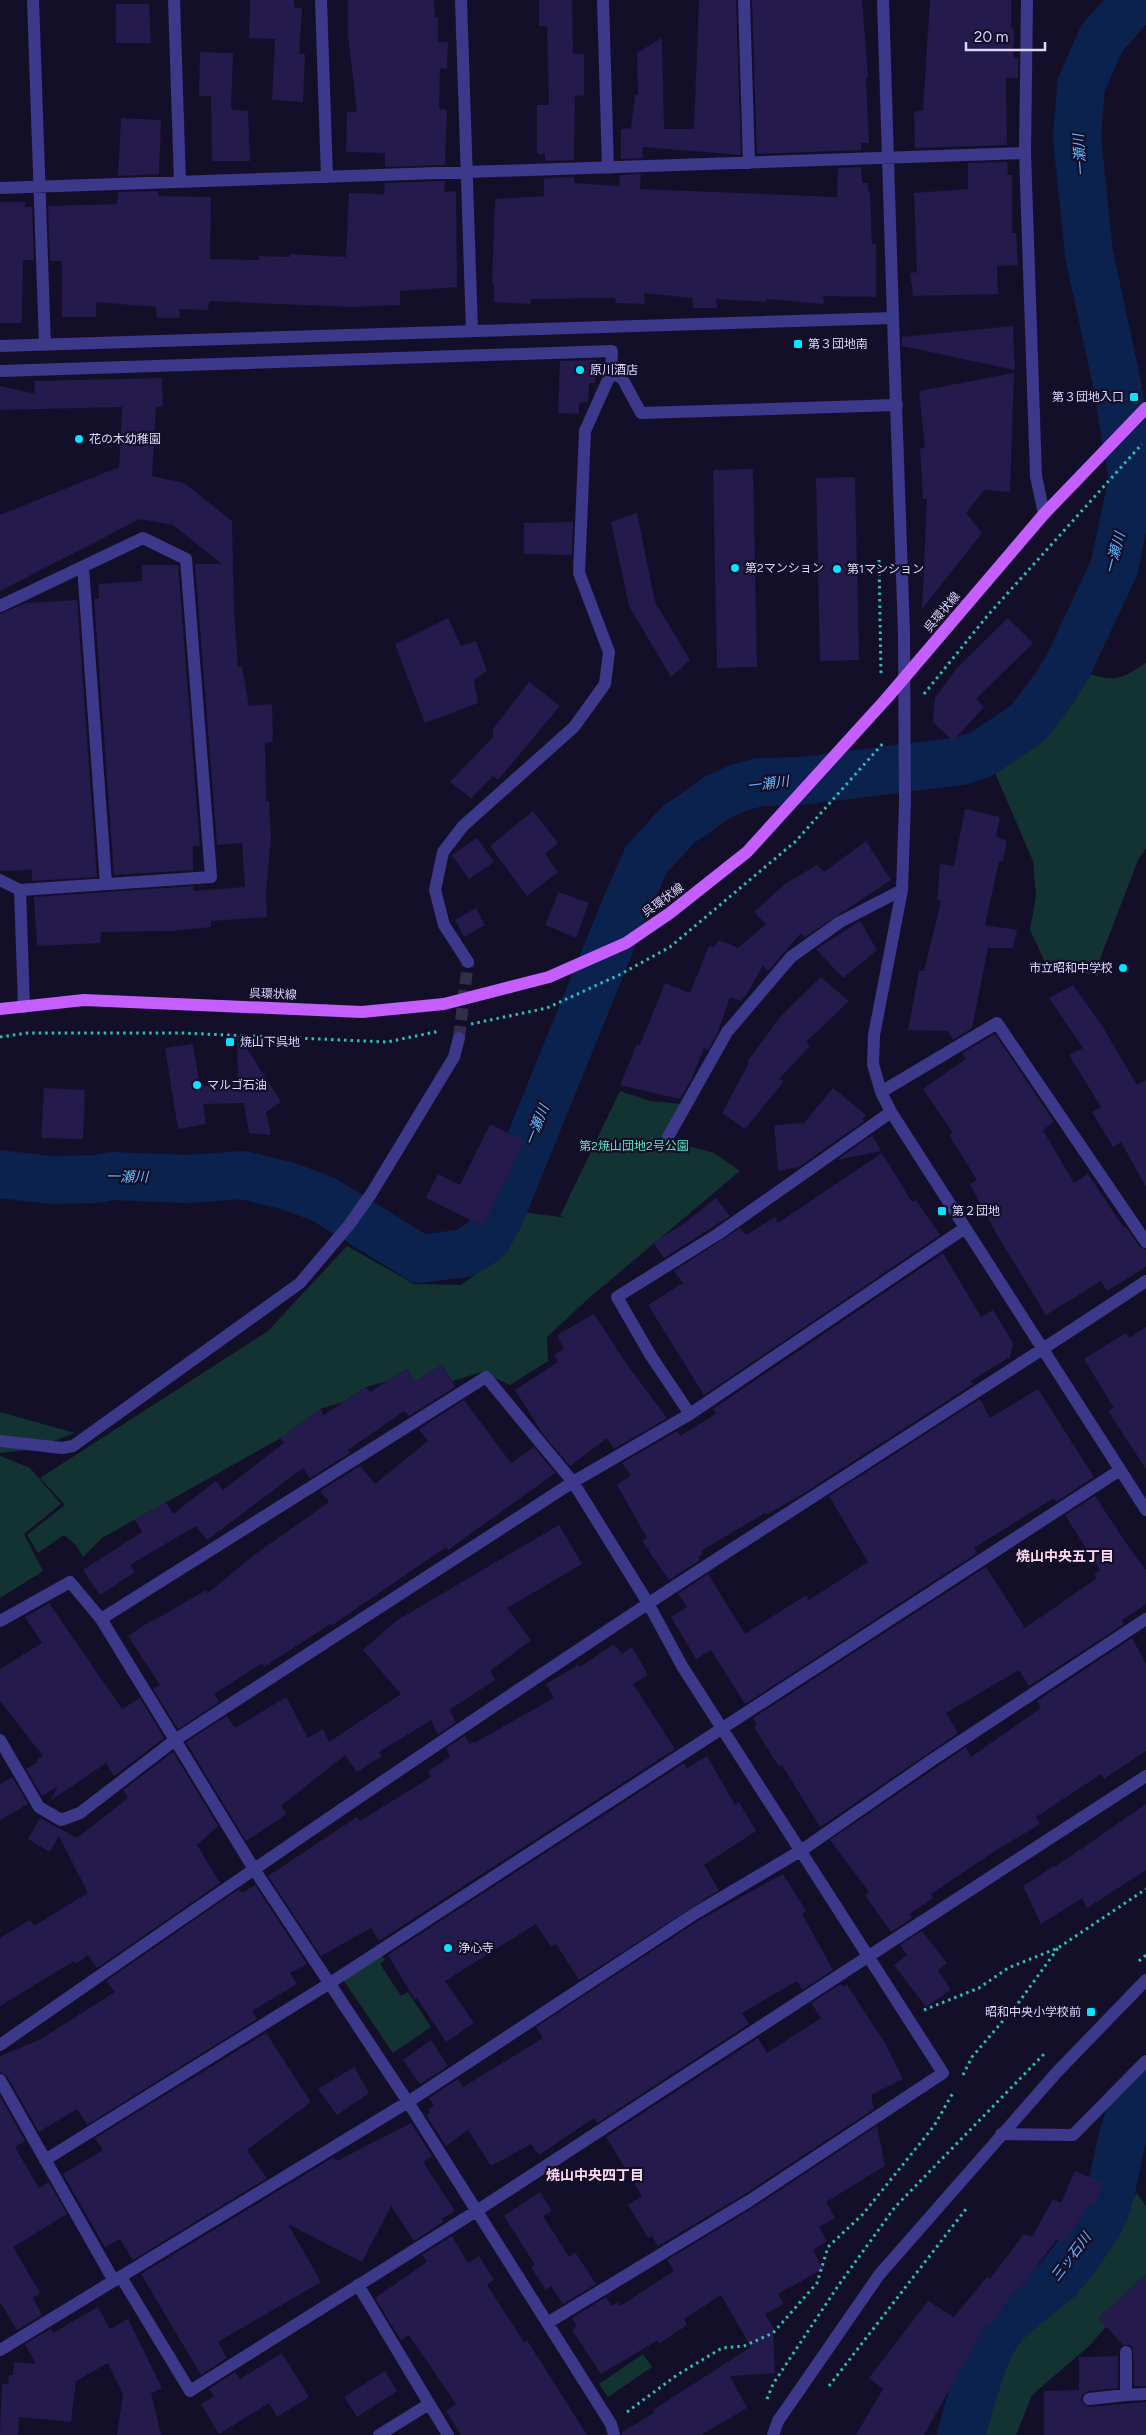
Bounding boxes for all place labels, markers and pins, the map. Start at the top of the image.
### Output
place label: 第３団地南 [808,337,868,351]
marker: 第３団地南 [792,338,804,350]
place label: 原川酒店 [590,363,638,377]
marker: 原川酒店 [574,364,586,376]
place label: 第３団地入口 [1052,390,1124,404]
marker: 第３団地入口 [1128,391,1140,403]
place label: 花の木幼稚園 [89,432,161,446]
marker: 花の木幼稚園 [73,433,85,445]
place label: 第2マンション [745,561,824,575]
marker: 第2マンション [729,562,741,574]
place label: 第1マンション [847,562,924,576]
marker: 第1マンション [831,563,843,575]
place label: 市立昭和中学校 [1029,961,1113,975]
marker: 市立昭和中学校 [1117,962,1129,974]
place label: 焼山下呉地 [240,1035,300,1049]
marker: 焼山下呉地 [224,1036,236,1048]
place label: マルゴ石油 [207,1078,267,1092]
marker: マルゴ石油 [191,1079,203,1091]
place label: 第２団地 [952,1204,1000,1218]
marker: 第２団地 [936,1205,948,1217]
place label: 浄心寺 [458,1941,494,1955]
marker: 浄心寺 [442,1942,454,1954]
place label: 昭和中央小学校前 [985,2005,1081,2019]
marker: 昭和中央小学校前 [1085,2006,1097,2018]

